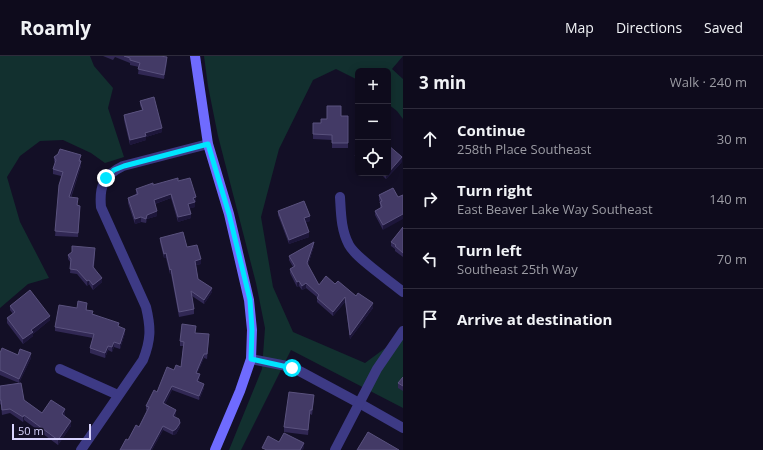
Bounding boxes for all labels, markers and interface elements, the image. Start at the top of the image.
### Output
text: Roamly [20,15,91,41]
text: Map [565,18,594,37]
text: Directions [616,18,682,37]
text: Saved [704,18,743,37]
map controls [355,68,391,176]
button: + [355,68,391,104]
text: 3 min [419,71,466,94]
text: Walk · 240 m [670,73,747,91]
button: − [355,104,391,140]
text: Continue [457,120,525,140]
icon: ahead [419,128,441,150]
text: 30 m [717,130,747,148]
button: locate [355,140,391,176]
text: 258th Place Southeast [457,140,591,158]
route end [97,169,115,187]
text: Turn right [457,180,532,200]
icon: right [419,188,441,210]
text: 140 m [709,190,747,208]
text: East Beaver Lake Way Southeast [457,200,653,218]
text: Turn left [457,240,522,260]
icon: left [419,248,441,270]
text: 70 m [717,250,747,268]
text: Southeast 25th Way [457,260,578,278]
icon: arrive [419,308,441,330]
text: Arrive at destination [457,309,612,329]
route start [283,359,301,377]
scale bar [12,422,91,441]
text: 50 m [18,423,44,438]

